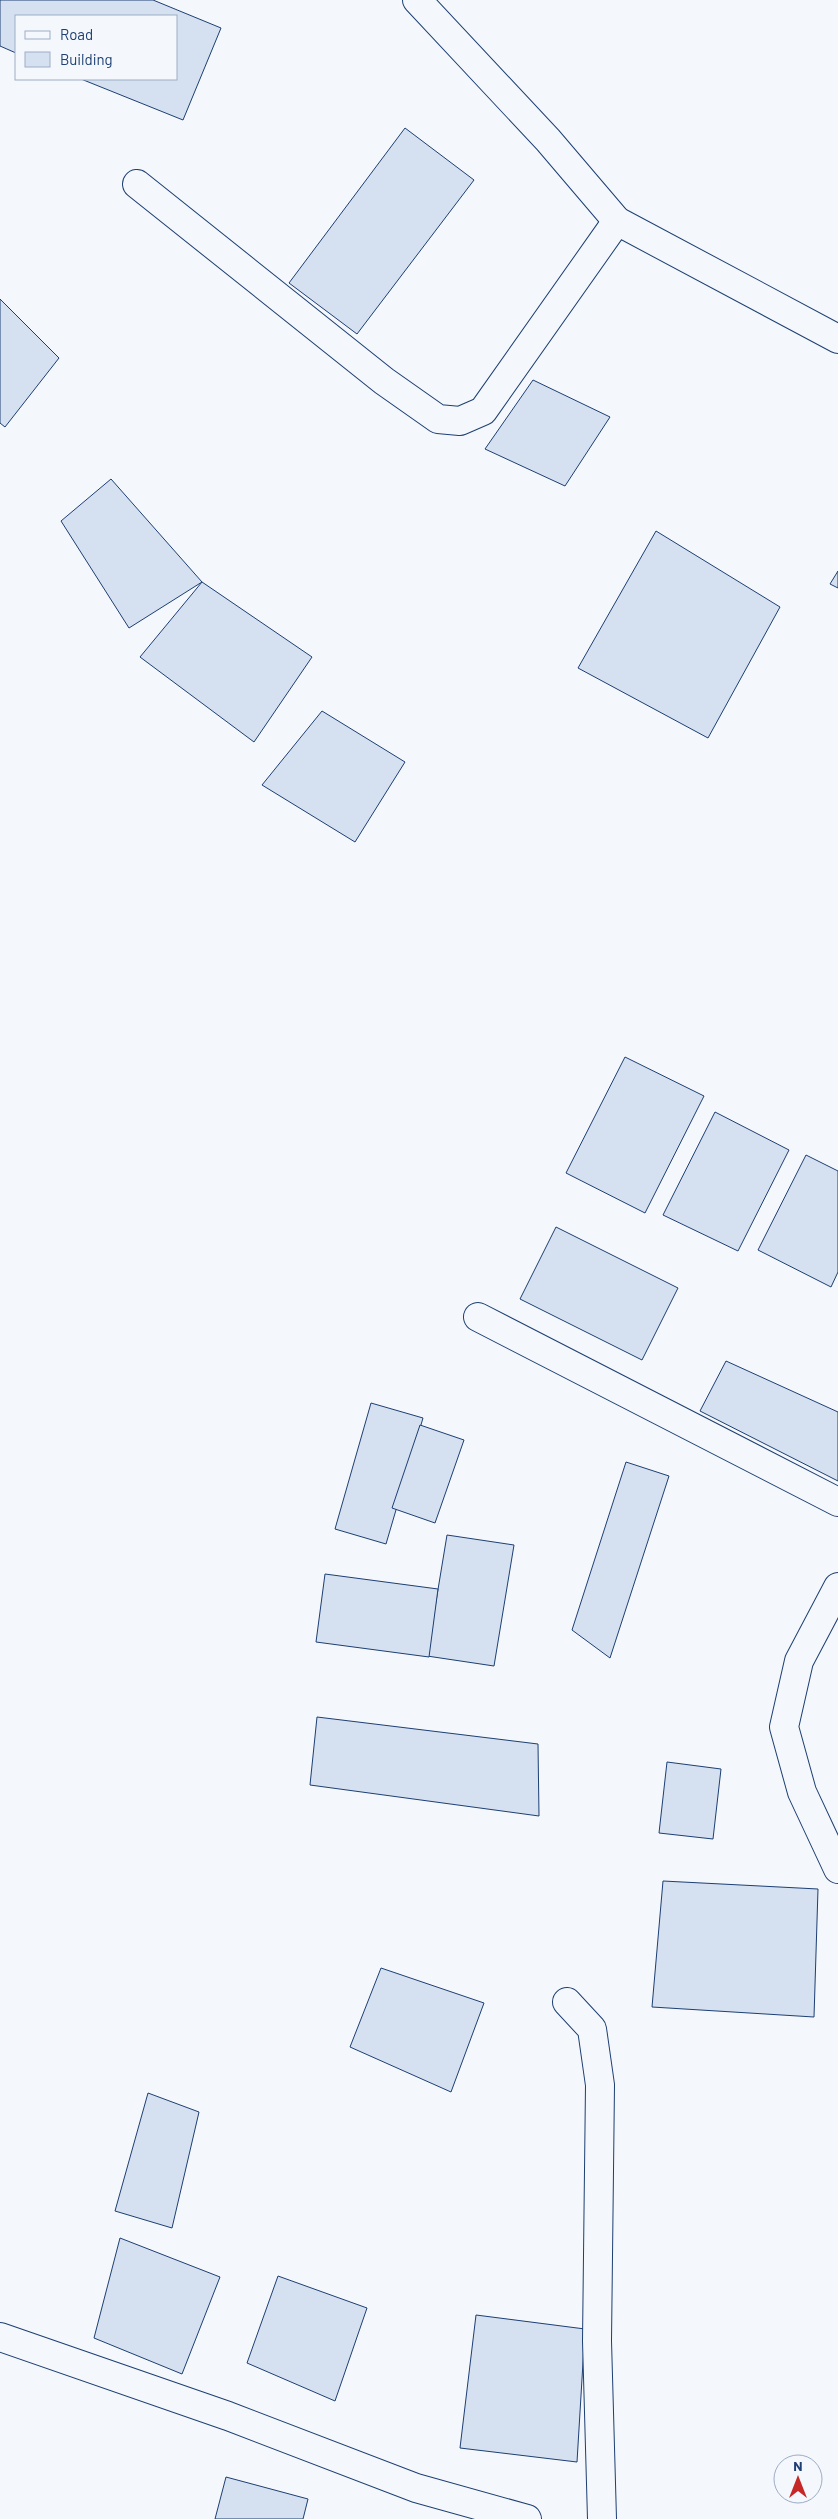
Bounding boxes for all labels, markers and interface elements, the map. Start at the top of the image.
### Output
legend [15,15,178,80]
text: Road [60,25,93,43]
text: Building [60,50,113,68]
north arrow [773,2454,823,2504]
text: N [793,2457,803,2474]

